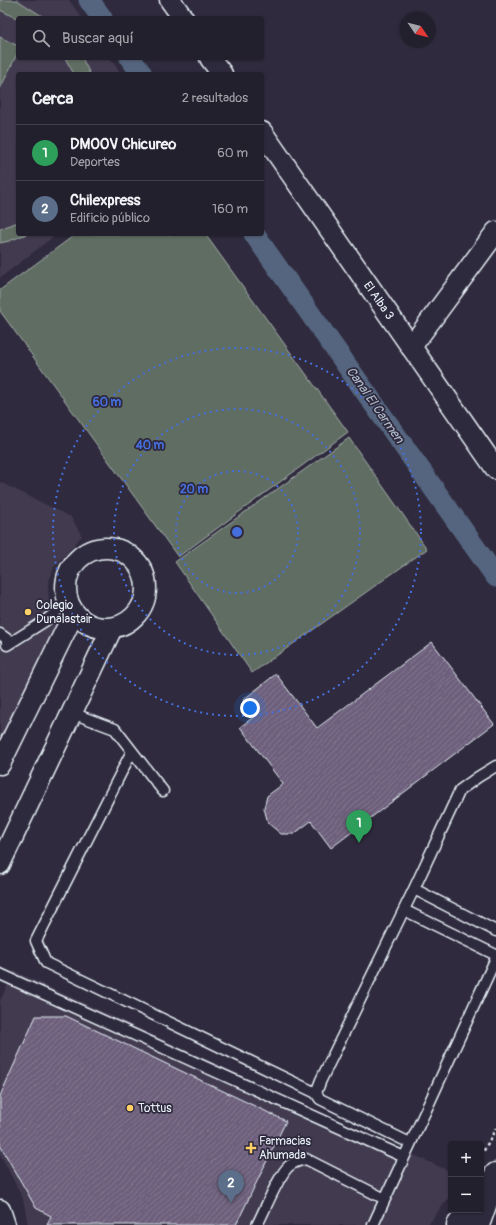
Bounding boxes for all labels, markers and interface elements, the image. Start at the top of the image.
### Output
north arrow [400,12,436,48]
search box [16,16,264,60]
icon: search [30,27,52,49]
text: Buscar aquí [62,29,134,48]
text: Cerca [32,88,73,109]
text: 2 resultados [182,90,248,106]
text: DMOOV Chicureo [70,135,176,154]
text: 1 [42,145,48,161]
text: 60 m [217,145,248,161]
text: Deportes [70,154,120,170]
text: Chilexpress [70,191,141,210]
text: 2 [41,201,49,217]
text: 160 m [212,201,248,217]
text: Edificio público [70,210,150,226]
street label: El Alba 3 [360,278,398,323]
water label: Canal El Carmen [343,364,408,447]
text: 60 m [93,395,122,410]
text: 40 m [135,438,165,453]
text: 20 m [180,482,208,497]
centre of rings [230,525,244,539]
place label: Colegio Dunalastair [36,598,93,627]
marker: Colegio Dunalastair [23,607,33,617]
your location [240,698,260,718]
pin: 1 [346,810,372,843]
place label: Tottus [138,1101,172,1116]
marker: Tottus [125,1103,135,1113]
place label: Farmacias Ahumada [259,1134,311,1163]
map controls [448,1141,484,1213]
button: + [448,1141,484,1177]
marker: Farmacias Ahumada [246,1143,256,1153]
pin: 2 [218,1170,244,1203]
button: − [448,1177,484,1213]

